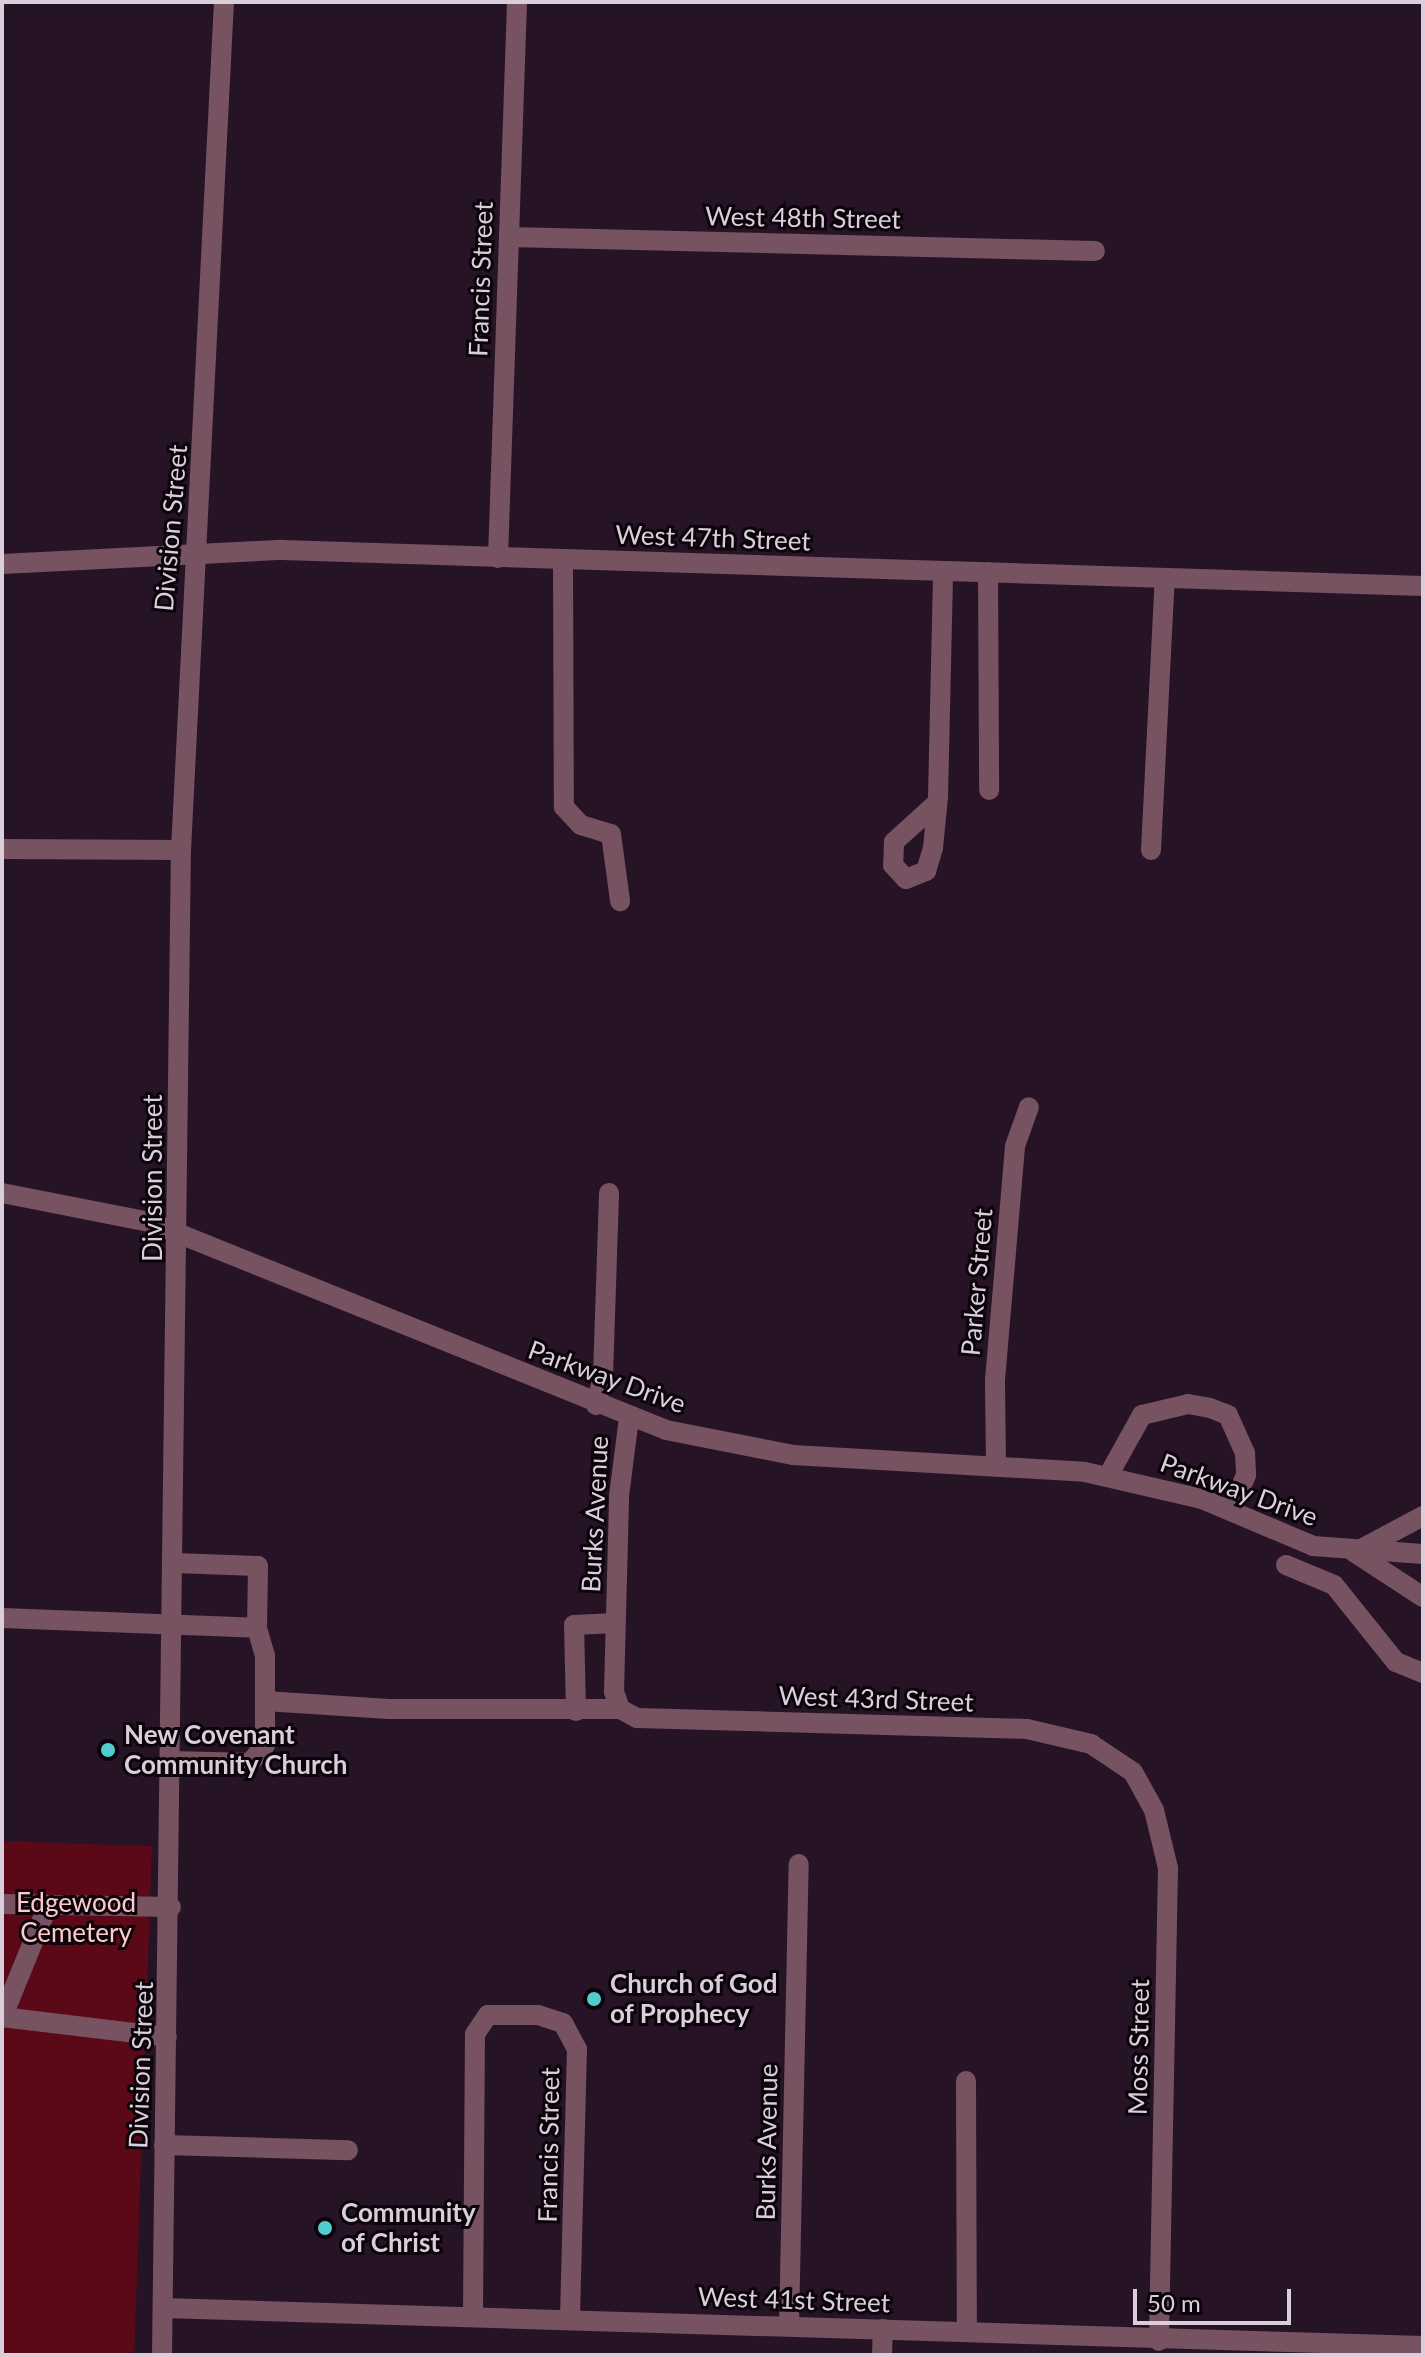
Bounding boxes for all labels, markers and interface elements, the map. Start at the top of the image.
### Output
street label: Francis Street [463,201,499,357]
street label: West 48th Street [705,201,901,235]
street label: Division Street [148,443,194,613]
street label: West 47th Street [615,519,811,557]
street label: Division Street [137,1094,169,1262]
street label: Parker Street [955,1207,999,1357]
street label: Parkway Drive [524,1334,690,1420]
street label: Burks Avenue [575,1434,615,1594]
street label: Parkway Drive [1156,1447,1322,1533]
street label: West 43rd Street [778,1680,974,1718]
place label: New Covenant Community Church [124,1719,348,1780]
marker: New Covenant Community Church [99,1741,117,1759]
park label: Edgewood Cemetery [16,1887,136,1948]
place label: Church of God of Prophecy [610,1968,778,2030]
street label: Moss Street [1122,1979,1156,2115]
street label: Division Street [122,1981,160,2149]
marker: Church of God of Prophecy [585,1990,603,2008]
street label: Burks Avenue [750,2063,784,2221]
street label: Francis Street [532,2067,566,2223]
place label: Community of Christ [341,2197,476,2258]
marker: Community of Christ [316,2219,334,2237]
scale bar [1137,2273,1295,2323]
street label: West 41st Street [697,2281,891,2319]
text: 50 m [1147,2288,1201,2317]

